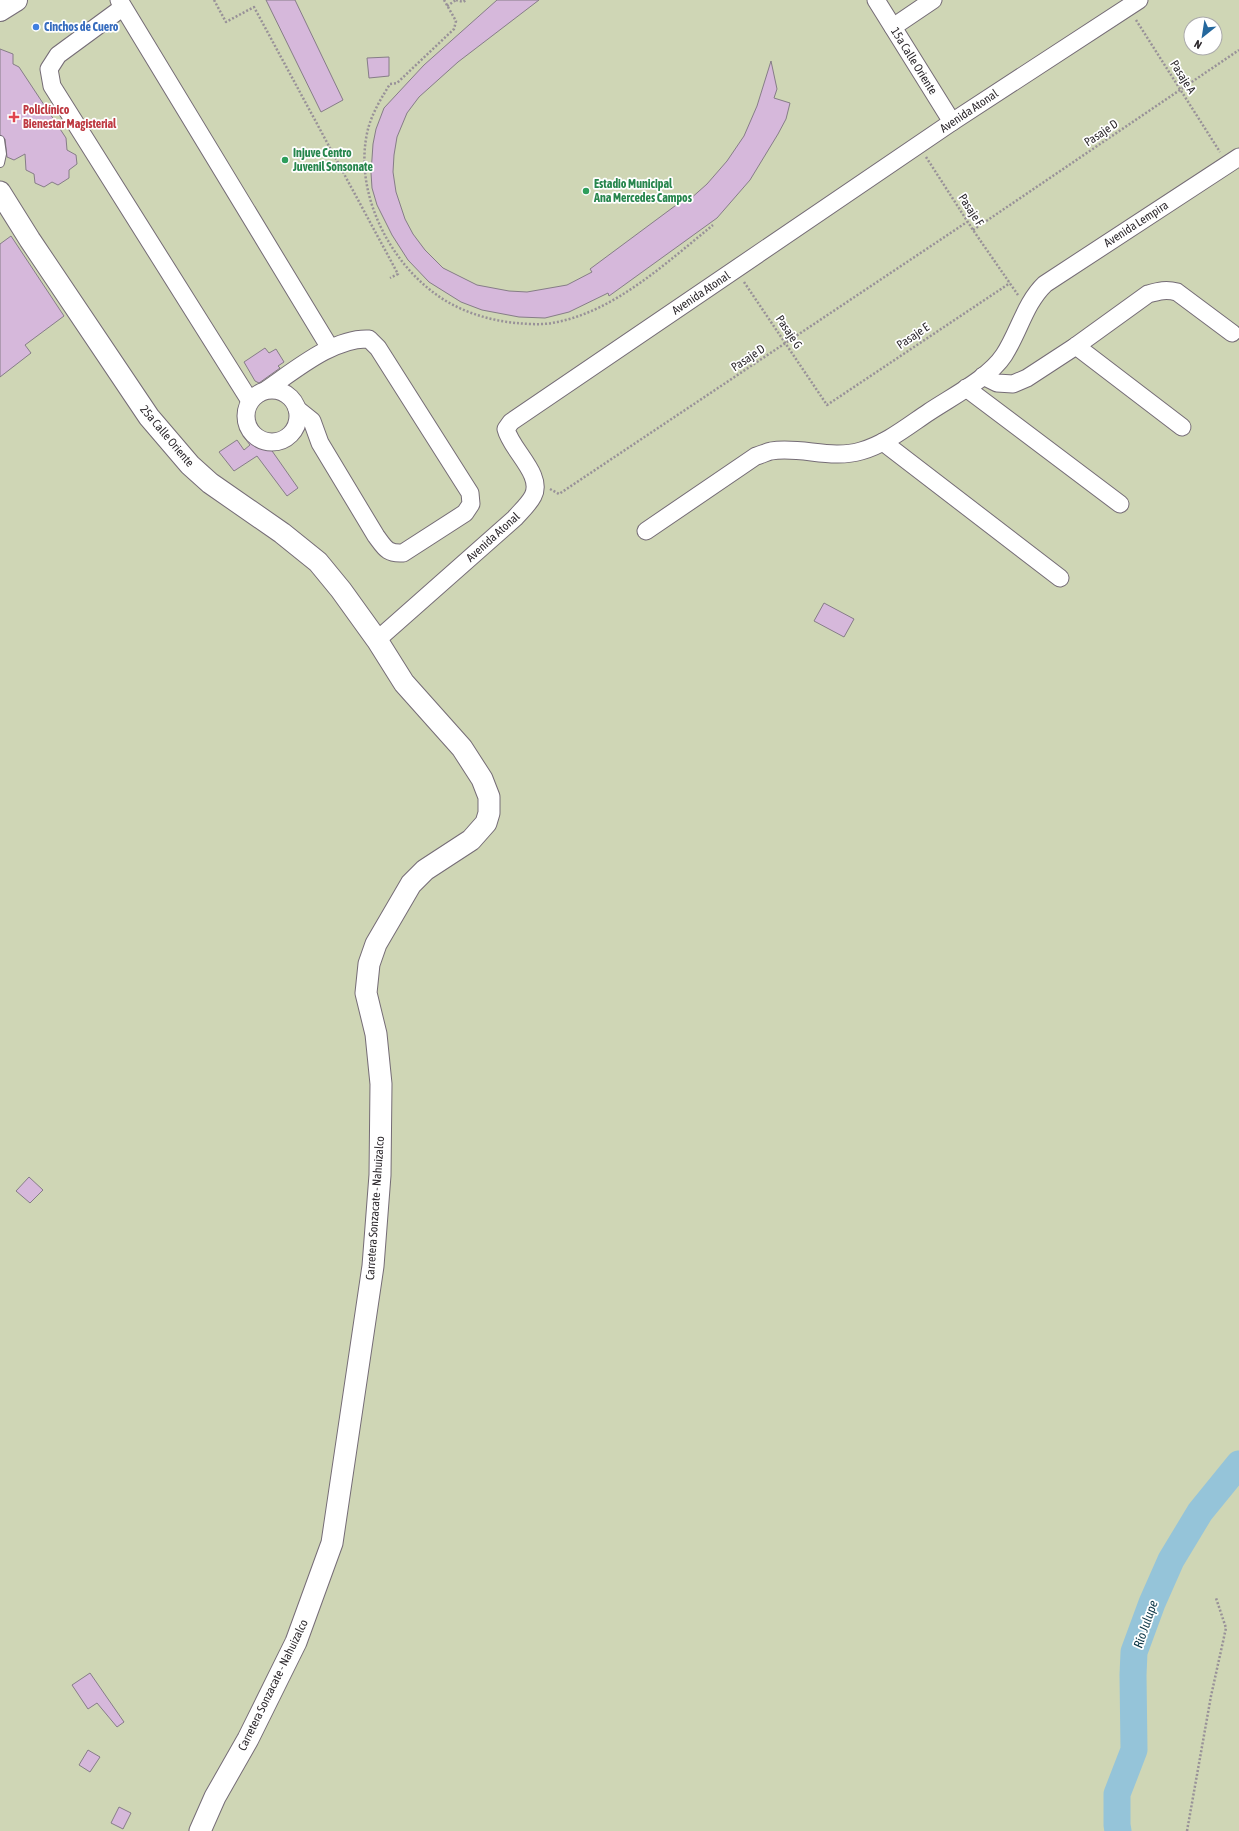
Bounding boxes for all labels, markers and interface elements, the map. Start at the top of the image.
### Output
north arrow [1183,16,1223,56]
place label: Cinchos de Cuero [44,20,119,34]
marker: Cinchos de Cuero [31,22,41,32]
street label: 15a Calle Oriente [888,25,940,97]
text: N [1192,38,1204,51]
street label: Pasaje A [1167,58,1199,96]
street label: Avenida Atonal [937,86,1001,136]
place label: Policlínico Bienestar Magisterial [23,103,117,131]
marker: Policlínico Bienestar Magisterial [8,111,20,123]
street label: Pasaje D [1081,117,1121,149]
place label: Injuve Centro Juvenil Sonsonate [292,146,373,174]
marker: Injuve Centro Juvenil Sonsonate [280,155,290,165]
place label: Estadio Municipal Ana Mercedes Campos [593,177,693,205]
marker: Estadio Municipal Ana Mercedes Campos [581,186,591,196]
street label: Pasaje F [955,191,987,229]
street label: Avenida Lempira [1101,198,1171,250]
street label: Avenida Atonal [669,268,733,318]
street label: Pasaje G [773,313,805,351]
street label: Pasaje E [894,320,932,352]
street label: Pasaje D [728,342,768,374]
street label: 25a Calle Oriente [137,402,197,470]
street label: Avenida Atonal [463,509,523,565]
street label: Carretera Sonzacate - Nahuizalco [363,1135,387,1281]
water label: Río Julupe [1130,1598,1161,1650]
street label: Carretera Sonzacate - Nahuizalco [235,1617,311,1753]

